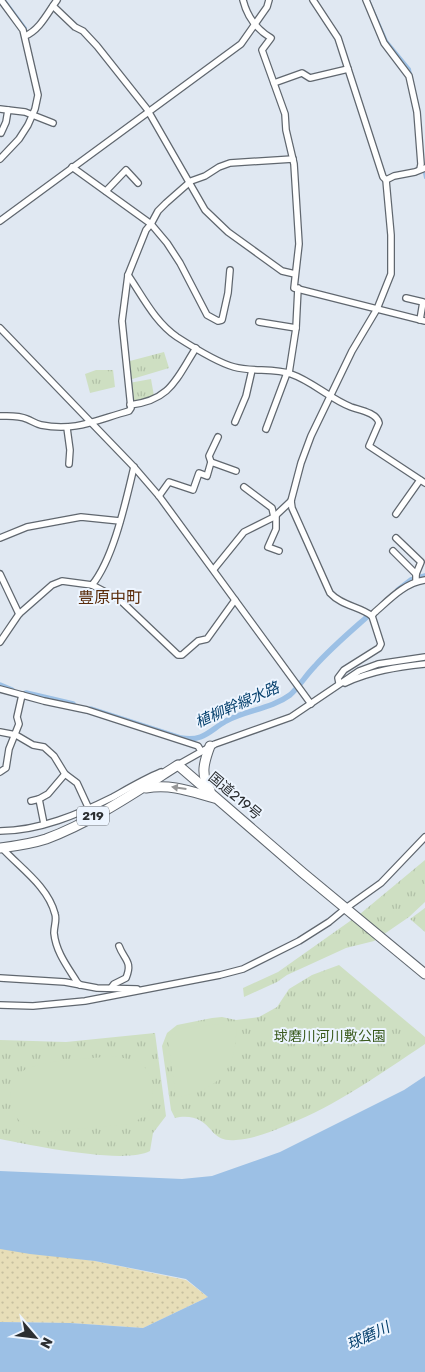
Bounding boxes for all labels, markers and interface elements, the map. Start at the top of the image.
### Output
district label: 豊原中町 [78,588,142,607]
water label: 植柳幹線水路 [192,678,284,732]
street label: 国道219号 [205,769,265,823]
one-way arrow [171,784,187,792]
road number: 219 [77,806,109,826]
park label: 球磨川河川敷公園 [274,1028,386,1045]
north arrow [10,1312,60,1362]
water label: 球磨川 [344,1317,394,1354]
text: N [36,1334,56,1351]

